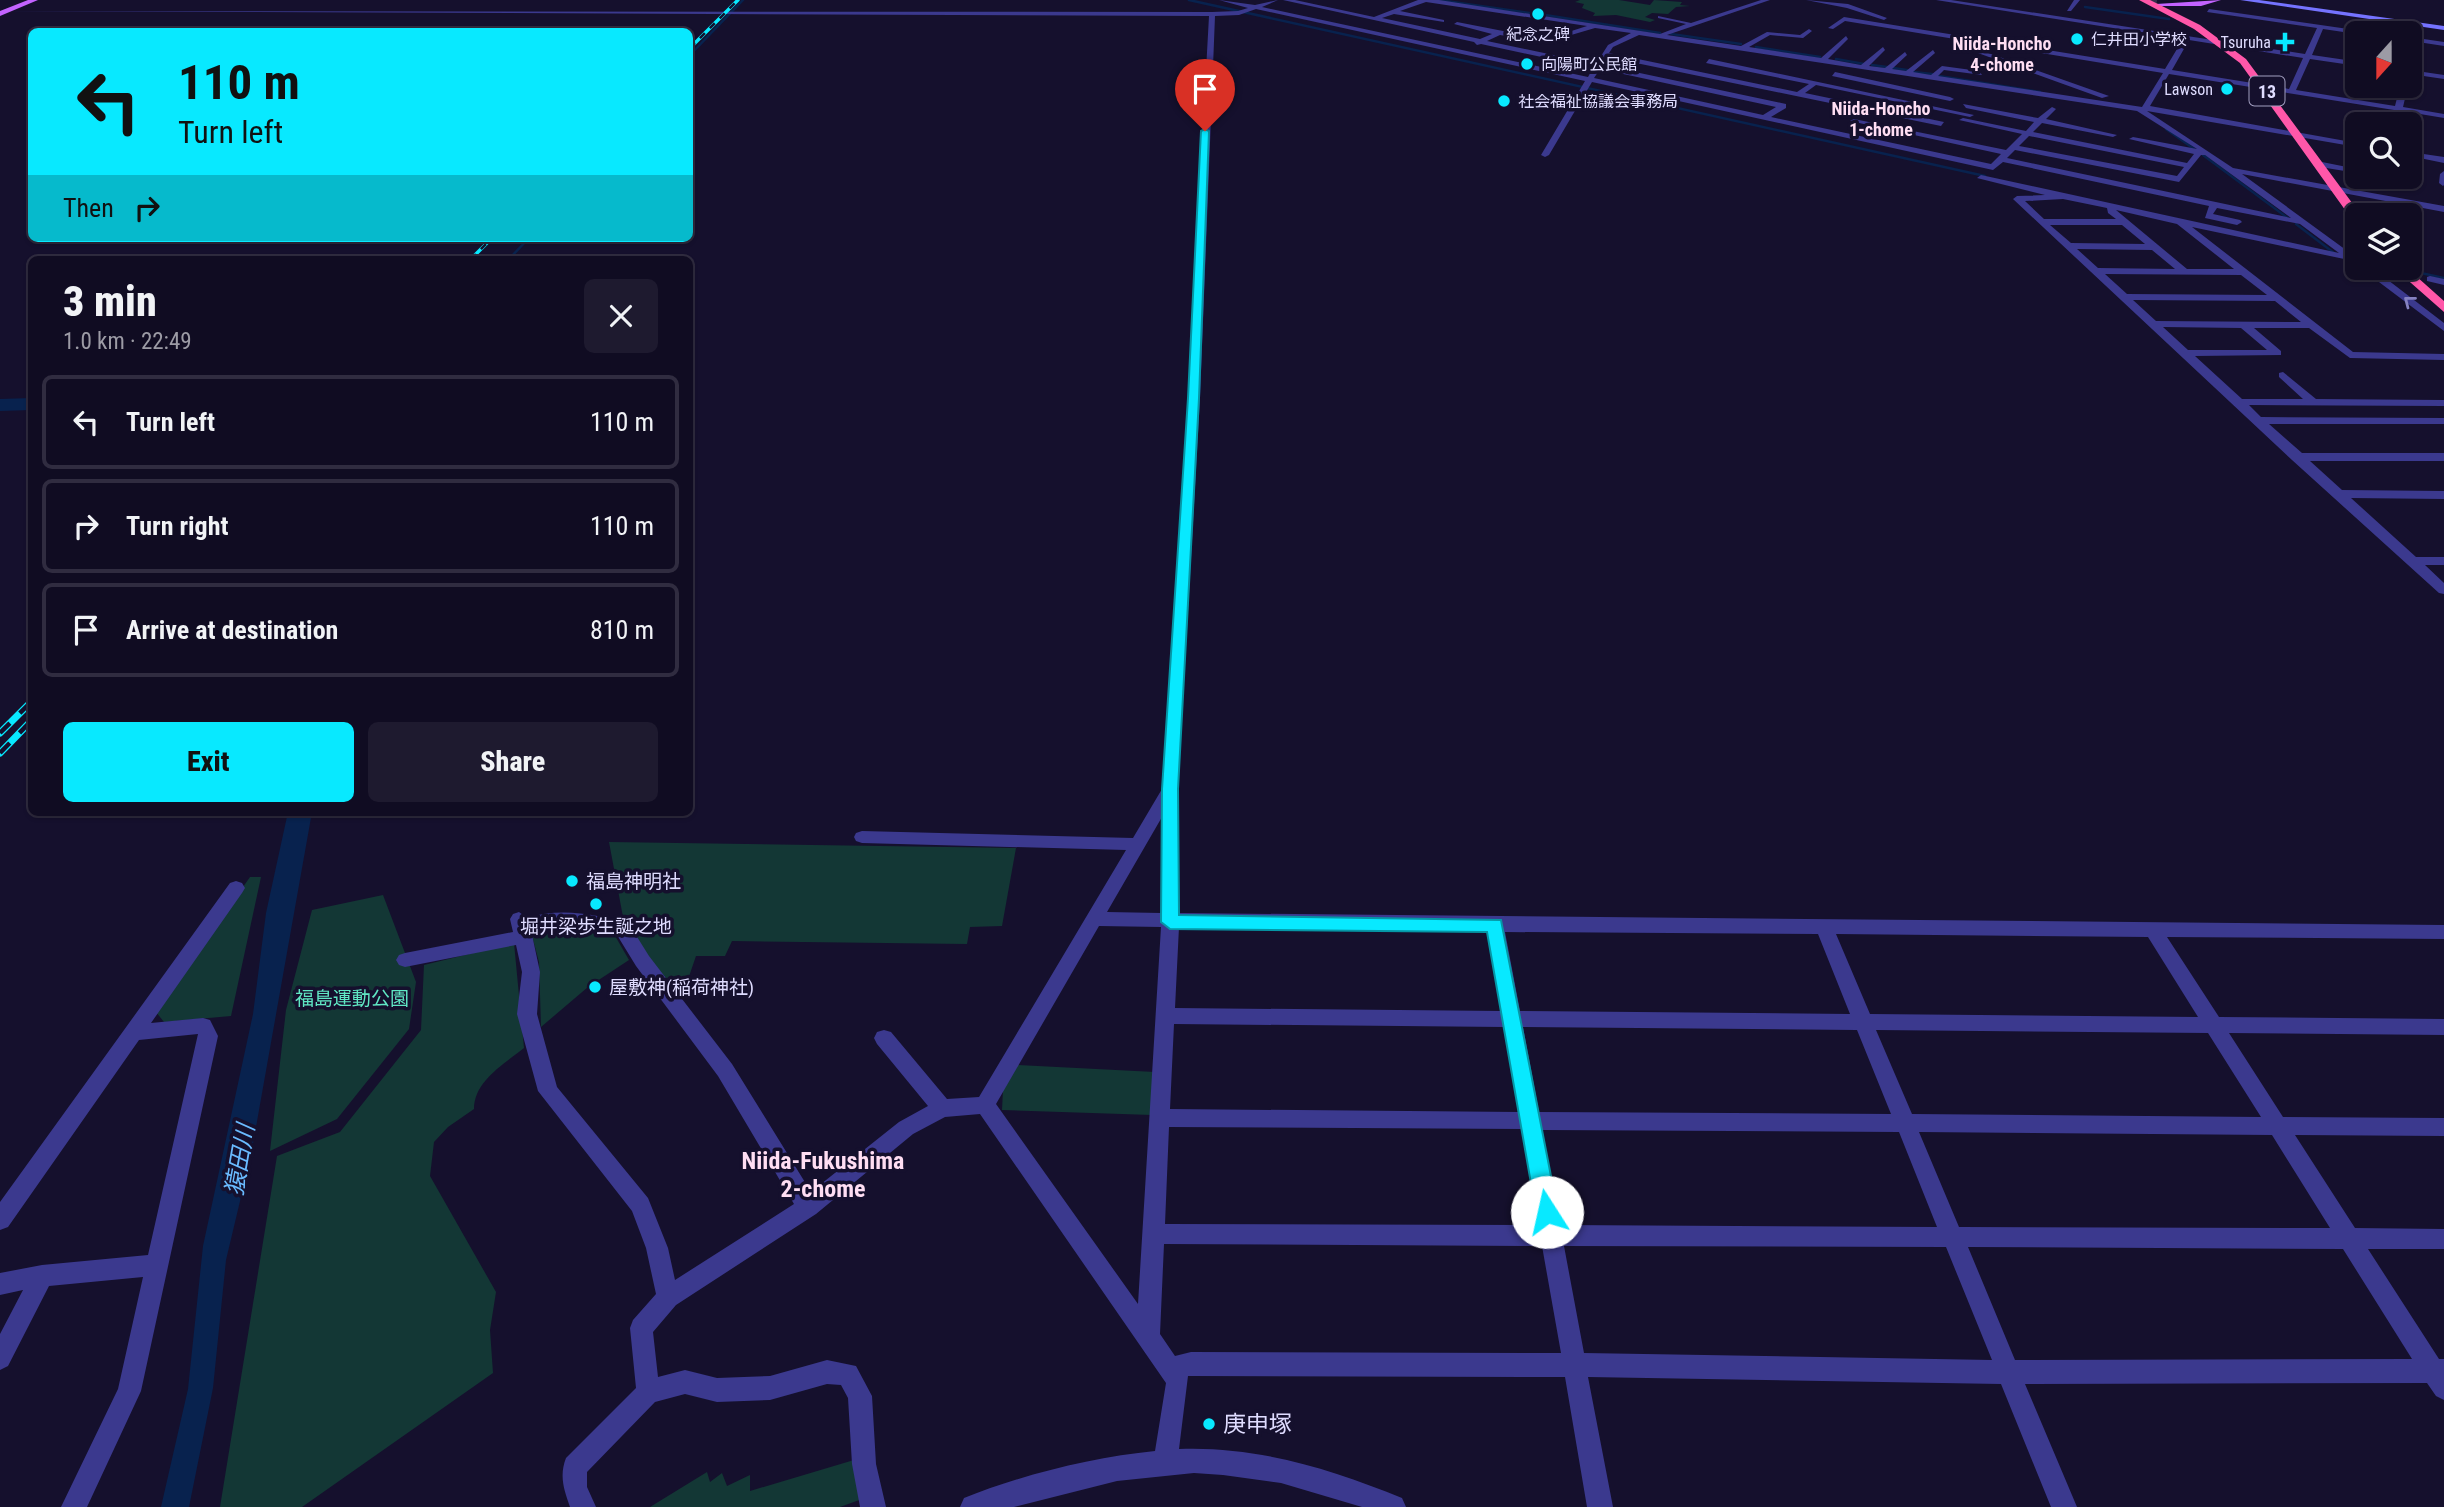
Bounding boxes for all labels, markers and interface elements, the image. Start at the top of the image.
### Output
marker: 紀念之碑 [1530,6,1546,22]
north arrow [2345,21,2422,98]
map controls [2345,21,2422,280]
place label: 紀念之碑 [1506,25,1570,44]
place label: 仁井田小学校 [2091,30,2187,49]
marker: 仁井田小学校 [2069,31,2085,47]
district label: Niida-Honcho 4-chome [1953,33,2052,75]
place label: Tsuruha [2221,33,2271,52]
marker: Tsuruha [2277,34,2293,50]
text: 110 m [178,54,300,111]
place label: 向陽町公民館 [1541,55,1637,74]
icon: left [63,56,154,147]
marker: 向陽町公民館 [1519,56,1535,72]
pin [1175,59,1235,131]
icon: arrive [1186,70,1224,108]
road number: 13 [2250,76,2284,106]
place label: Lawson [2164,80,2213,99]
marker: Lawson [2219,81,2235,97]
place label: 社会福祉協議会事務局 [1518,92,1678,111]
marker: 社会福祉協議会事務局 [1496,93,1512,109]
district label: Niida-Honcho 1-chome [1832,98,1931,140]
button: search [2345,112,2422,189]
text: Turn left [178,113,283,151]
icon: right [128,189,166,227]
text: Then [63,193,114,223]
button: layers [2345,203,2422,280]
text: 3 min [63,277,157,326]
button: close [584,279,658,353]
one-way arrow [2404,297,2417,309]
text: 1.0 km · 22:49 [63,328,192,355]
icon: left [67,403,105,441]
text: Turn left [126,407,215,437]
text: 110 m [590,407,654,437]
icon: right [67,507,105,545]
text: Turn right [126,511,228,541]
text: 110 m [590,511,654,541]
icon: arrive [67,611,105,649]
text: Arrive at destination [126,615,338,645]
text: 810 m [590,615,654,645]
button: Exit [63,722,354,802]
button: Share [368,722,658,802]
place label: 福島神明社 [586,870,681,893]
marker: 福島神明社 [564,873,580,889]
marker: 堀井梁歩生誕之地 [588,896,604,912]
place label: 堀井梁歩生誕之地 [520,915,672,938]
place label: 屋敷神(稲荷神社) [609,976,754,999]
marker: 屋敷神(稲荷神社) [587,979,603,995]
park label: 福島運動公園 [295,987,409,1010]
water label: 猿田川 [220,1119,261,1198]
district label: Niida-Fukushima 2-chome [742,1147,904,1203]
position arrow [1510,1175,1584,1249]
place label: 庚申塚 [1223,1411,1292,1438]
marker: 庚申塚 [1201,1416,1217,1432]

